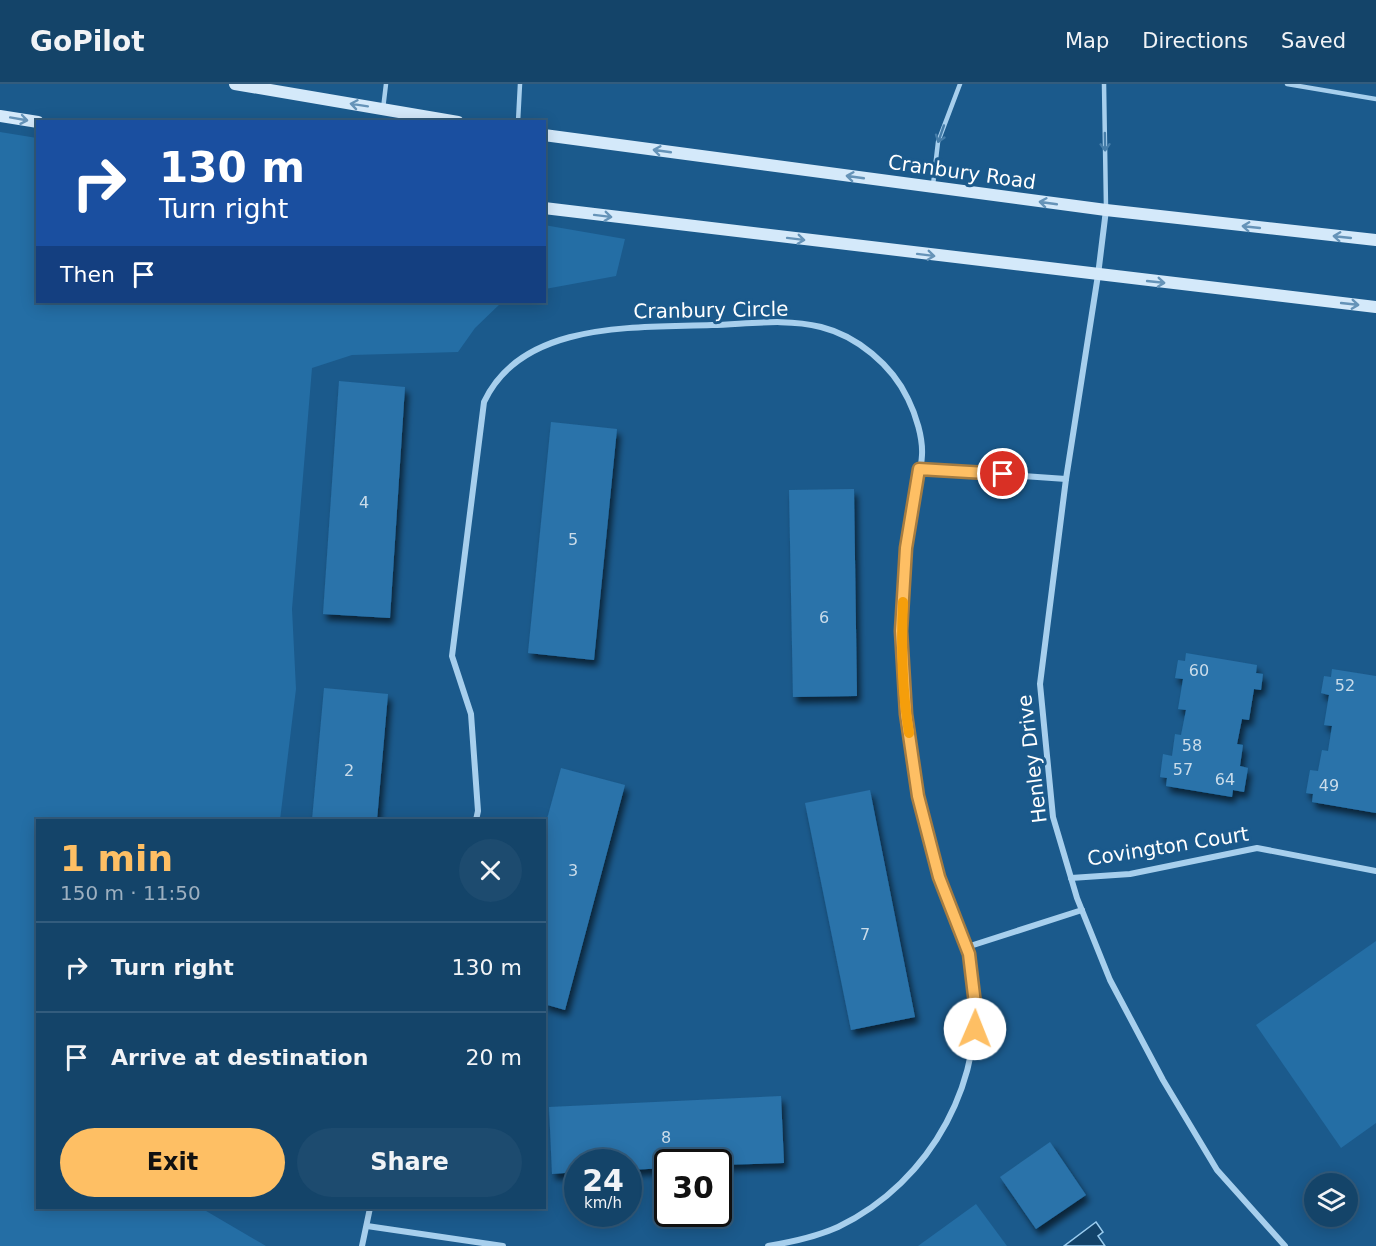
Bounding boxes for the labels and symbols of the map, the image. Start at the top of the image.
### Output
one-way arrow [350,99,370,110]
one-way arrow [8,114,28,125]
one-way arrow [935,125,946,143]
one-way arrow [1099,132,1111,152]
one-way arrow [652,145,672,156]
street label: Cranbury Road [887,150,1037,194]
one-way arrow [845,171,865,182]
one-way arrow [1039,197,1059,208]
one-way arrow [592,210,612,221]
one-way arrow [1241,221,1261,232]
one-way arrow [1333,231,1353,242]
one-way arrow [786,234,806,245]
one-way arrow [916,249,936,260]
one-way arrow [1146,277,1166,288]
street label: Cranbury Circle [633,297,789,323]
one-way arrow [1340,299,1359,310]
pin [977,448,1028,499]
house number: 4 [359,493,369,512]
house number: 5 [568,530,578,549]
house number: 6 [819,608,829,627]
house number: 60 [1189,661,1209,680]
house number: 52 [1335,676,1355,695]
street label: Henley Drive [1012,693,1052,825]
house number: 58 [1182,736,1202,755]
house number: 57 [1173,760,1193,779]
house number: 2 [344,761,354,780]
house number: 64 [1215,770,1235,789]
house number: 49 [1319,776,1339,795]
street label: Covington Court [1086,821,1251,871]
house number: 3 [568,861,578,880]
house number: 7 [860,925,870,944]
position arrow [943,997,1007,1061]
house number: 8 [661,1128,671,1147]
speed limit sign: 30 [654,1149,732,1227]

